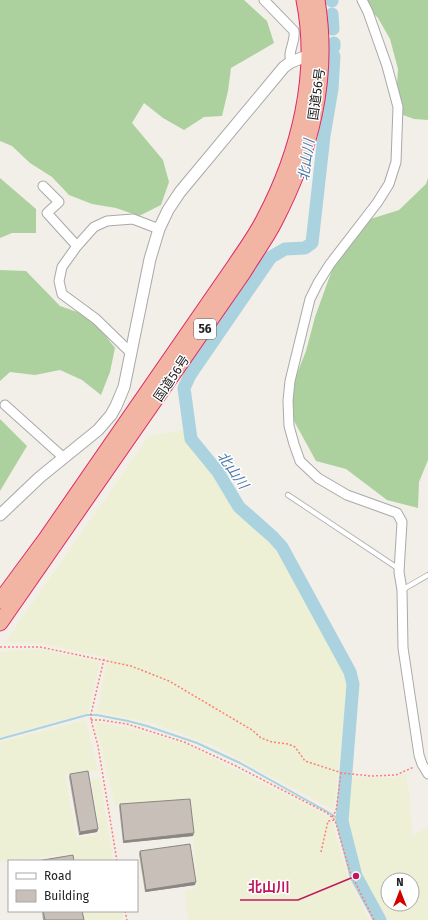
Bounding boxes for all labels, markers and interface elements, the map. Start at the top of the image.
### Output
street label: 国道56号 [305,67,328,121]
water label: 北山川 [295,136,318,182]
road number: 56 [194,319,216,339]
street label: 国道56号 [151,352,192,404]
water label: 北山川 [214,448,253,494]
legend [8,860,138,912]
text: Road [44,869,72,883]
north arrow [380,872,420,912]
callout: 北山川 [240,874,298,900]
text: N [396,876,404,889]
text: 北山川 [248,879,290,896]
text: Building [44,889,90,903]

